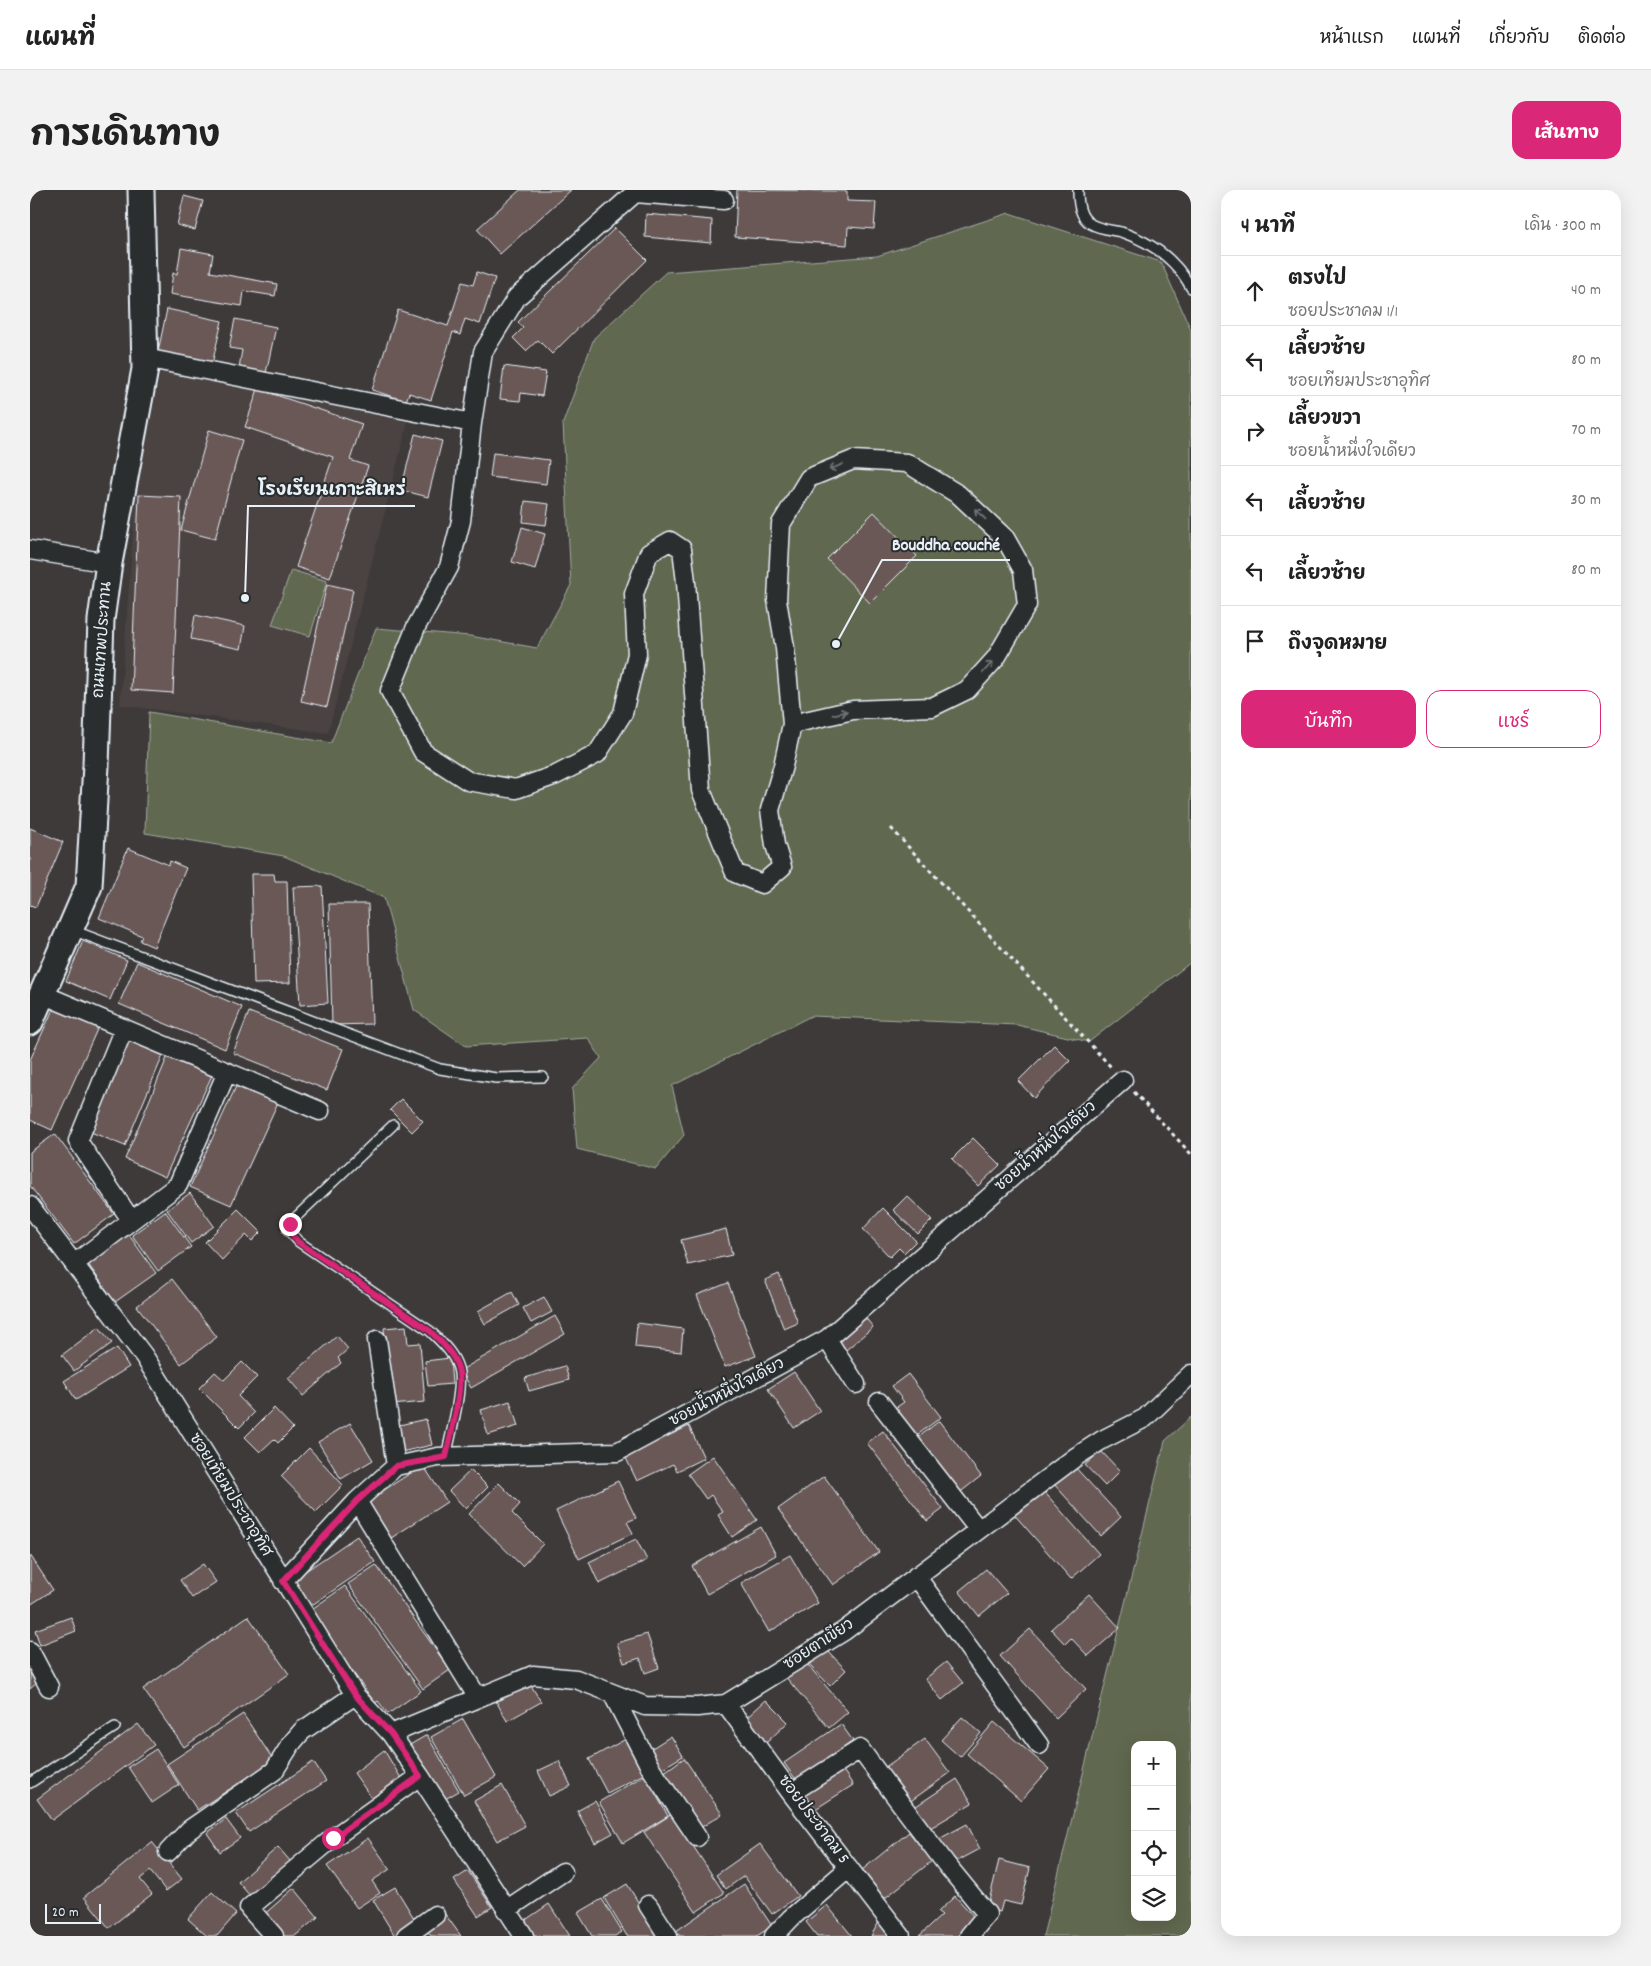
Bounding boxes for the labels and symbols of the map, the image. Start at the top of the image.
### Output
one-way arrow [828,464,843,473]
callout: โรงเรียนเกาะสิเหร่ [248,473,415,506]
text: โรงเรียนเกาะสิเหร่ [257,477,406,504]
one-way arrow [973,508,986,520]
callout: Bouddha couché [882,527,1010,560]
text: Bouddha couché [892,534,1000,559]
street label: ถนนเทพประทาน [87,581,119,699]
one-way arrow [982,660,993,673]
one-way arrow [831,708,847,717]
street label: ซอยน้ำหนึ่งใจเดียว [986,1092,1102,1198]
route end [279,1213,302,1236]
street label: ซอยน้ำหนึ่งใจเดียว [662,1347,789,1433]
street label: ซอยเทียมประชาอุทิศ [183,1428,279,1563]
street label: ซอยตาเขียว [779,1613,859,1676]
street label: ซอยประชาคม 5 [772,1771,854,1869]
route start [322,1827,345,1850]
scale bar [45,1901,101,1924]

